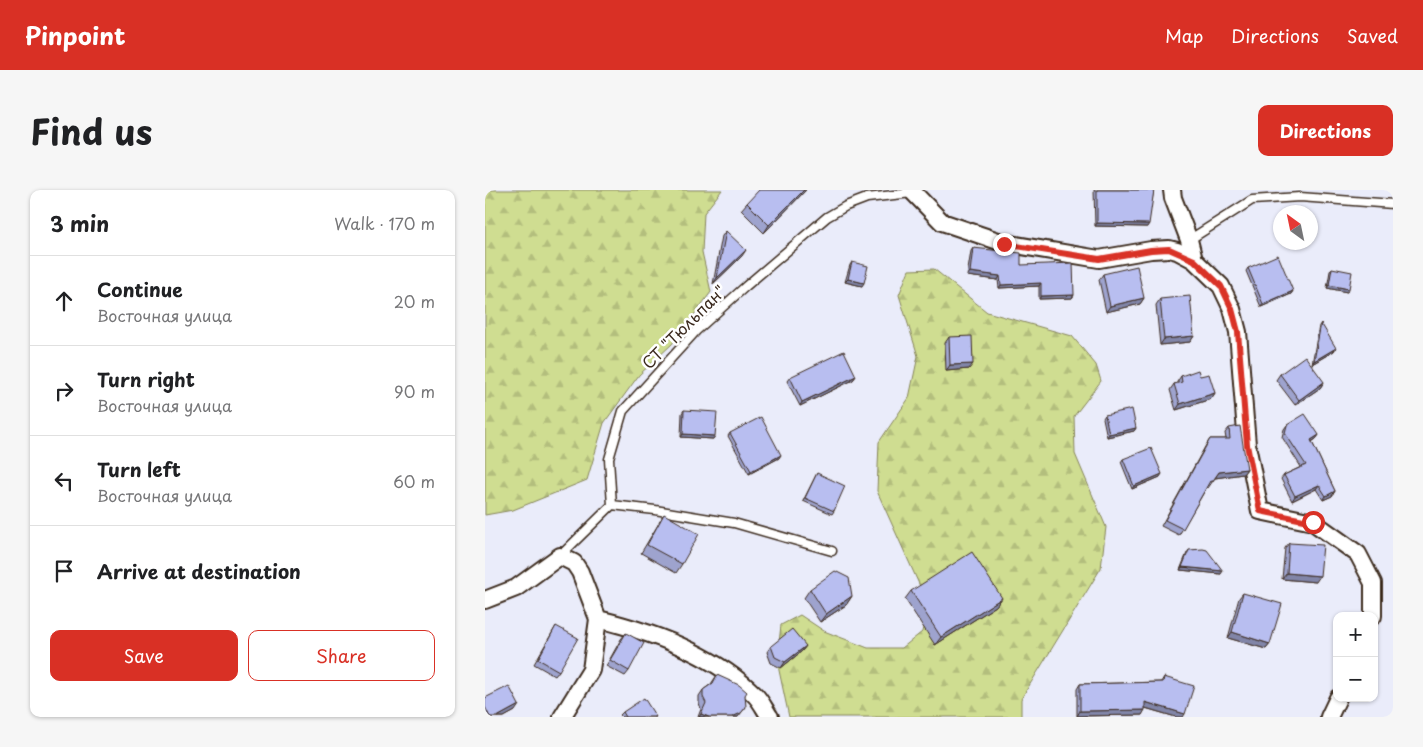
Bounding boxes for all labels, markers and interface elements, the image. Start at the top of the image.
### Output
text: Pinpoint [25,17,126,53]
text: Map [1165,22,1203,49]
text: Directions [1231,22,1319,49]
text: Saved [1347,22,1398,49]
text: Find us [30,104,152,157]
button: Directions [1258,105,1393,156]
north arrow [1273,205,1318,250]
text: 3 min [50,207,109,239]
text: Walk · 170 m [334,211,435,235]
route end [993,233,1016,256]
text: Continue [97,275,183,303]
street label: СТ "Тюльпан" [636,279,731,374]
icon: ahead [50,287,78,315]
text: 20 m [394,289,435,313]
text: Восточная улица [97,303,232,327]
text: Turn right [97,365,195,393]
icon: right [50,377,78,405]
text: 90 m [394,379,435,403]
text: Восточная улица [97,393,232,417]
text: Turn left [97,455,181,483]
icon: left [50,467,78,495]
text: 60 m [393,469,435,493]
text: Восточная улица [97,483,232,507]
route start [1302,511,1325,534]
icon: arrive [50,557,78,585]
text: Arrive at destination [97,557,301,585]
map controls [1333,612,1378,702]
button: + [1333,612,1378,657]
button: Save [50,630,238,681]
button: Share [248,630,435,681]
button: − [1333,657,1378,702]

